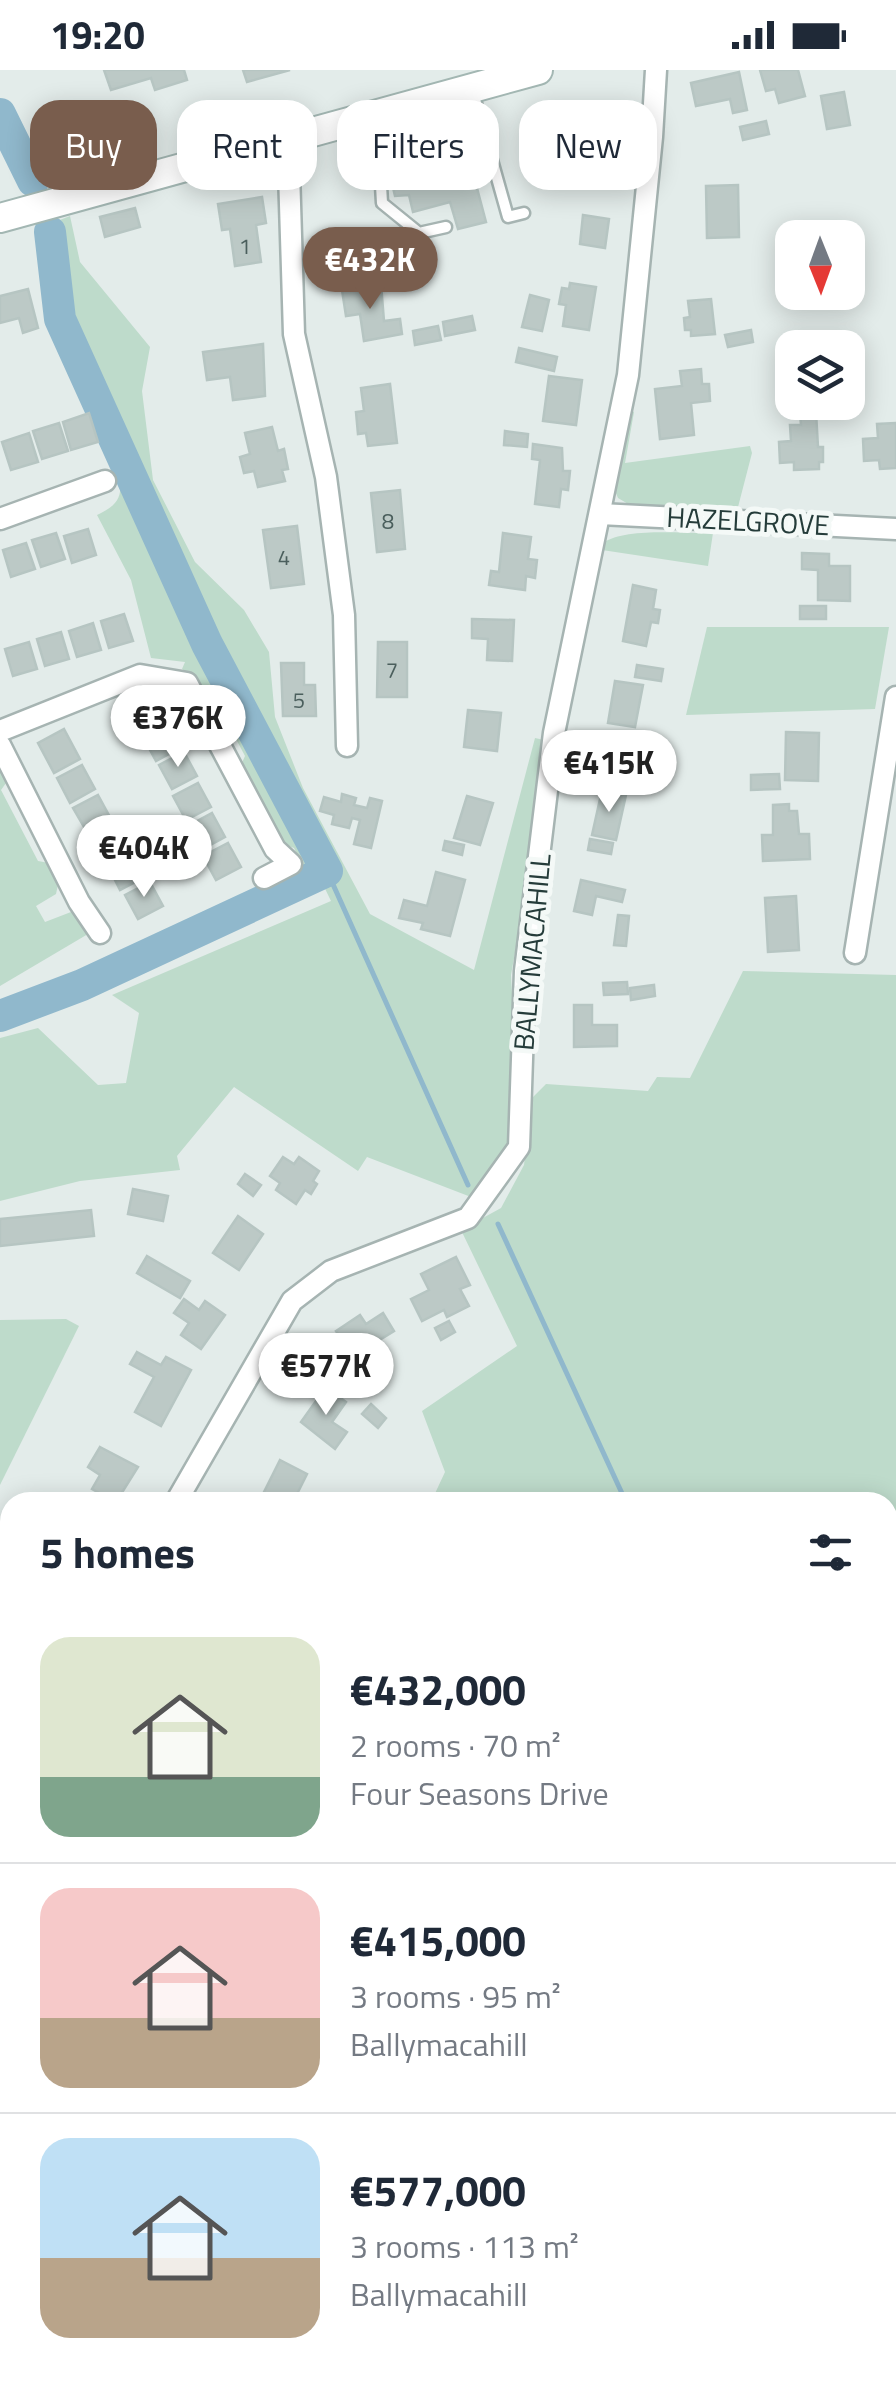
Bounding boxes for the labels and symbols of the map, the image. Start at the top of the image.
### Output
north arrow [775,220,865,310]
pin: €432K [300,227,440,312]
house number: 1 [239,229,251,263]
street label: HAZELGROVE [665,495,831,546]
house number: 8 [382,504,394,538]
house number: 4 [278,540,290,574]
house number: 7 [386,653,398,687]
house number: 5 [293,683,305,717]
pin: €376K [108,685,248,770]
pin: €415K [539,730,679,815]
pin: €404K [74,815,214,900]
street label: BALLYMACAHILL [501,851,562,1052]
pin: €577K [256,1333,396,1418]

